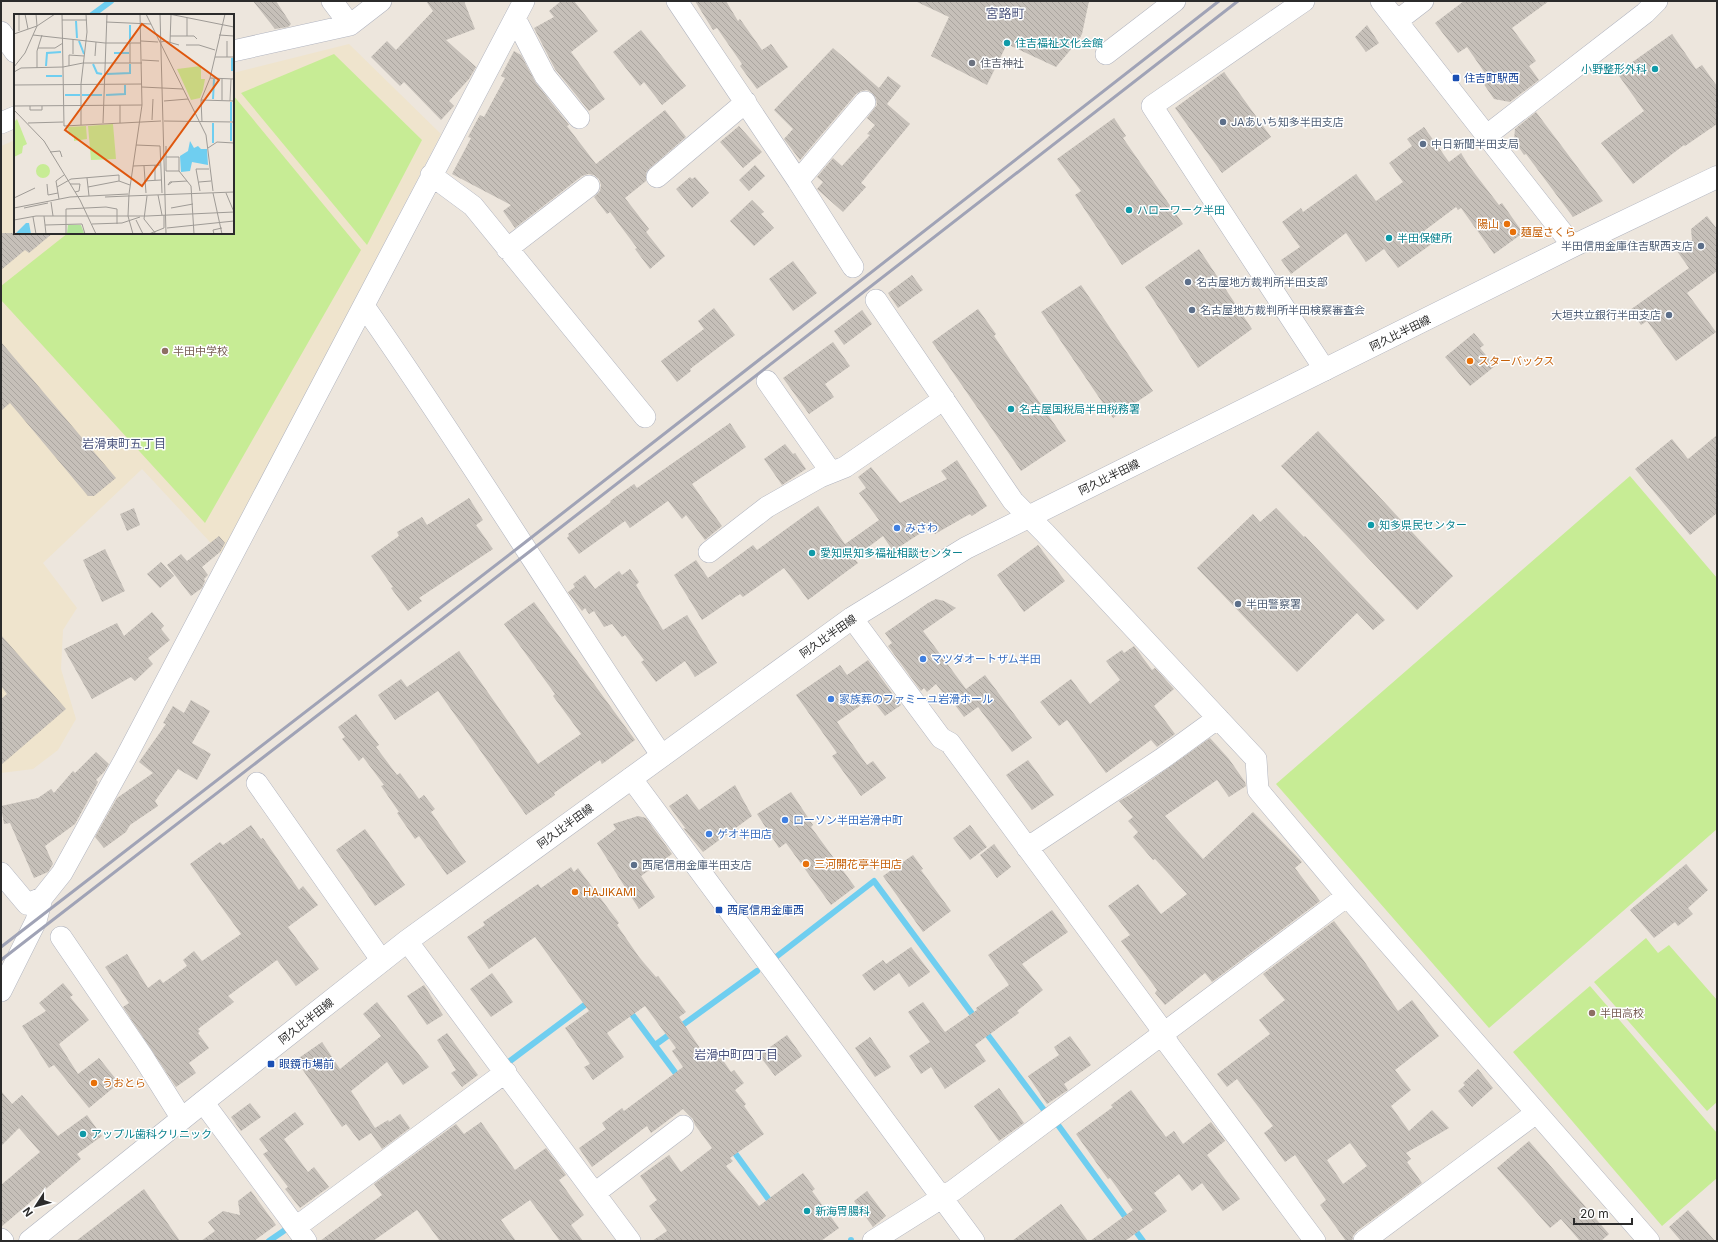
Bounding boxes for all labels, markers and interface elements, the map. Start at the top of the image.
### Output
district label: 宮路町 [985,5,1025,21]
inset map [14,14,234,234]
place label: 住吉福祉文化会館 [1015,36,1103,50]
marker: 住吉福祉文化会館 [1002,38,1012,48]
place label: 住吉神社 [980,56,1024,70]
marker: 住吉神社 [967,58,977,68]
place label: 小野整形外科 [1581,62,1647,76]
marker: 小野整形外科 [1650,64,1660,74]
place label: 住吉町駅西 [1464,71,1519,85]
marker: 住吉町駅西 [1451,73,1461,83]
place label: JAあいち知多半田支店 [1231,115,1344,129]
marker: JAあいち知多半田支店 [1218,117,1228,127]
place label: 中日新聞半田支局 [1431,137,1519,151]
marker: 中日新聞半田支局 [1418,139,1428,149]
place label: ハローワーク半田 [1137,203,1225,217]
marker: ハローワーク半田 [1124,205,1134,215]
place label: 陽山 [1477,217,1499,231]
marker: 陽山 [1502,219,1512,229]
place label: 麺屋さくら [1521,225,1576,239]
marker: 麺屋さくら [1508,227,1518,237]
place label: 半田保健所 [1397,231,1453,245]
marker: 半田保健所 [1384,233,1394,243]
place label: 半田信用金庫住吉駅西支店 [1561,239,1693,253]
marker: 半田信用金庫住吉駅西支店 [1696,241,1706,251]
place label: 名古屋地方裁判所半田支部 [1196,275,1328,289]
marker: 名古屋地方裁判所半田支部 [1183,277,1193,287]
place label: 名古屋地方裁判所半田検察審査会 [1200,303,1365,317]
marker: 名古屋地方裁判所半田検察審査会 [1187,305,1197,315]
place label: 大垣共立銀行半田支店 [1551,308,1661,322]
marker: 大垣共立銀行半田支店 [1664,310,1674,320]
street label: 阿久比半田線 [1367,312,1433,354]
place label: 半田中学校 [173,344,228,358]
marker: 半田中学校 [160,346,170,356]
place label: スターバックス [1478,354,1555,368]
marker: スターバックス [1465,356,1475,366]
place label: 名古屋国税局半田税務署 [1019,402,1140,416]
marker: 名古屋国税局半田税務署 [1006,404,1016,414]
district label: 岩滑東町五丁目 [82,436,166,451]
street label: 阿久比半田線 [1076,456,1142,498]
place label: 知多県民センター [1379,518,1467,532]
marker: 知多県民センター [1366,520,1376,530]
place label: みさわ [905,521,938,535]
marker: みさわ [892,523,902,533]
place label: 愛知県知多福祉相談センター [820,546,963,560]
marker: 愛知県知多福祉相談センター [807,548,817,558]
place label: 半田警察署 [1246,597,1301,611]
marker: 半田警察署 [1233,599,1243,609]
street label: 阿久比半田線 [797,611,859,661]
place label: マツダオートザム半田 [931,652,1041,666]
marker: マツダオートザム半田 [918,654,928,664]
place label: 家族葬のファミーユ岩滑ホール [839,692,993,706]
marker: 家族葬のファミーユ岩滑ホール [826,694,836,704]
street label: 阿久比半田線 [534,801,596,851]
place label: ローソン半田岩滑中町 [793,813,903,827]
marker: ローソン半田岩滑中町 [780,815,790,825]
place label: ゲオ半田店 [717,827,772,841]
marker: ゲオ半田店 [704,829,714,839]
place label: 三河開花亭半田店 [814,857,902,871]
place label: 西尾信用金庫半田支店 [642,858,752,872]
marker: 三河開花亭半田店 [801,859,811,869]
marker: 西尾信用金庫半田支店 [629,860,639,870]
place label: HAJIKAMI [583,885,636,899]
marker: HAJIKAMI [570,887,580,897]
place label: 西尾信用金庫西 [727,903,804,917]
marker: 西尾信用金庫西 [714,905,724,915]
street label: 阿久比半田線 [276,995,336,1047]
place label: 半田高校 [1600,1006,1644,1020]
marker: 半田高校 [1587,1008,1597,1018]
district label: 岩滑中町四丁目 [694,1047,778,1062]
place label: 眼鏡市場前 [279,1057,334,1071]
marker: 眼鏡市場前 [266,1059,276,1069]
place label: うおとら [102,1076,146,1090]
marker: うおとら [89,1078,99,1088]
place label: アップル歯科クリニック [91,1127,212,1141]
marker: アップル歯科クリニック [78,1129,88,1139]
north arrow [16,1186,56,1226]
scale bar [1574,1200,1632,1226]
text: N [20,1204,36,1219]
place label: 新海胃腸科 [815,1204,870,1218]
marker: 新海胃腸科 [802,1206,812,1216]
text: 20 m [1580,1206,1609,1221]

